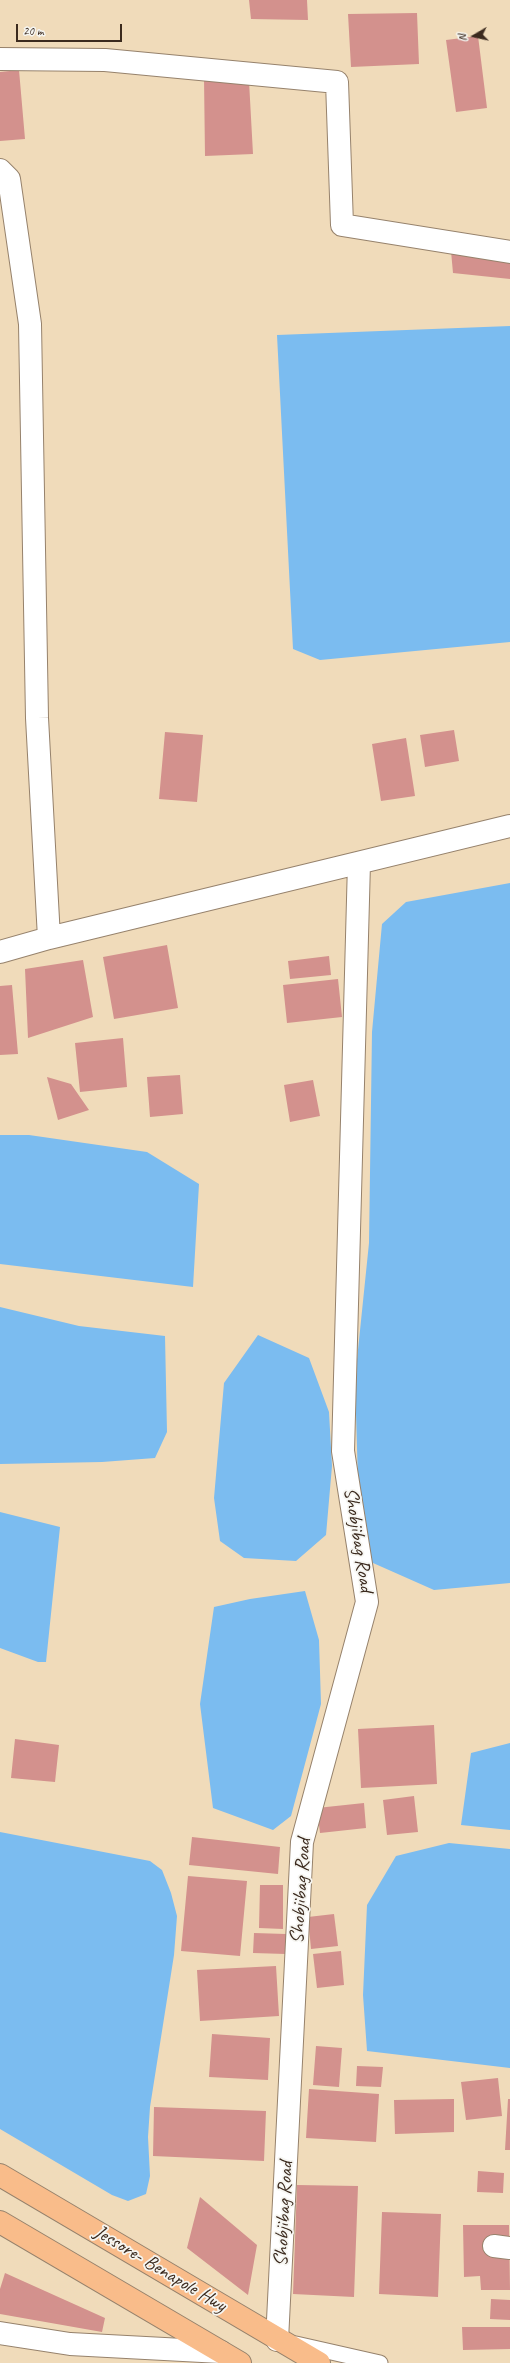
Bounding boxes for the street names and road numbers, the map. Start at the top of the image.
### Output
street label: Shobjibag Road [338,1486,378,1594]
street label: Shobjibag Road [285,1838,317,1944]
street label: Shobjibag Road [269,2161,299,2267]
street label: Jessore- Benapole Hwy [90,2220,230,2318]

